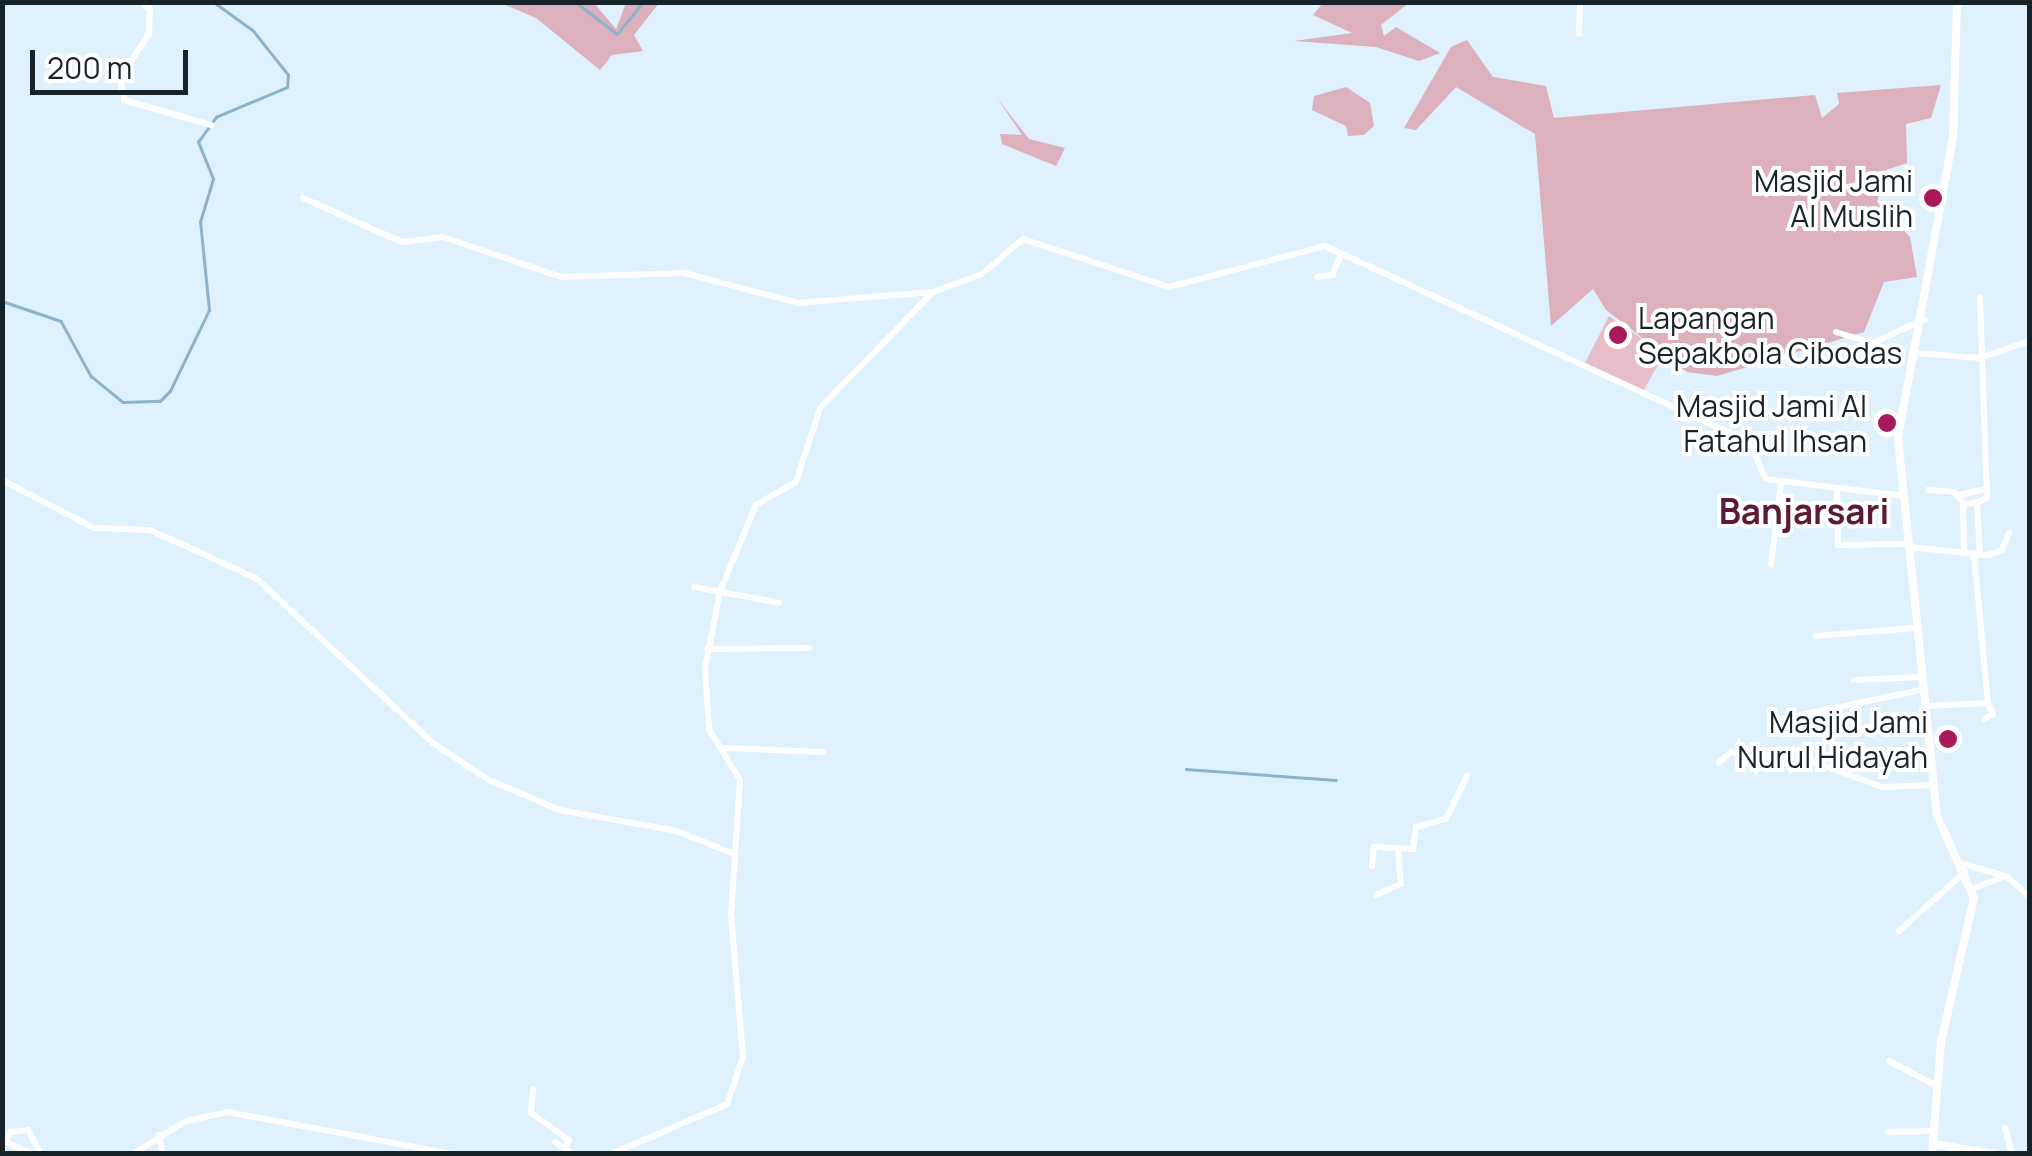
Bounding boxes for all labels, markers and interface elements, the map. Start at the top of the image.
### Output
scale bar [35,30,192,92]
text: 200 m [47,47,132,88]
place label: Masjid Jami Al Muslih [1754,163,1913,234]
marker: Masjid Jami Al Muslih [1922,187,1944,209]
place label: Lapangan Sepakbola Cibodas [1638,300,1902,370]
marker: Lapangan Sepakbola Cibodas [1607,324,1629,346]
place label: Masjid Jami Al Fatahul Ihsan [1676,388,1867,458]
marker: Masjid Jami Al Fatahul Ihsan [1876,412,1898,434]
district label: Banjarsari [1719,490,1889,532]
place label: Masjid Jami Nurul Hidayah [1737,704,1928,774]
marker: Masjid Jami Nurul Hidayah [1937,728,1959,750]

